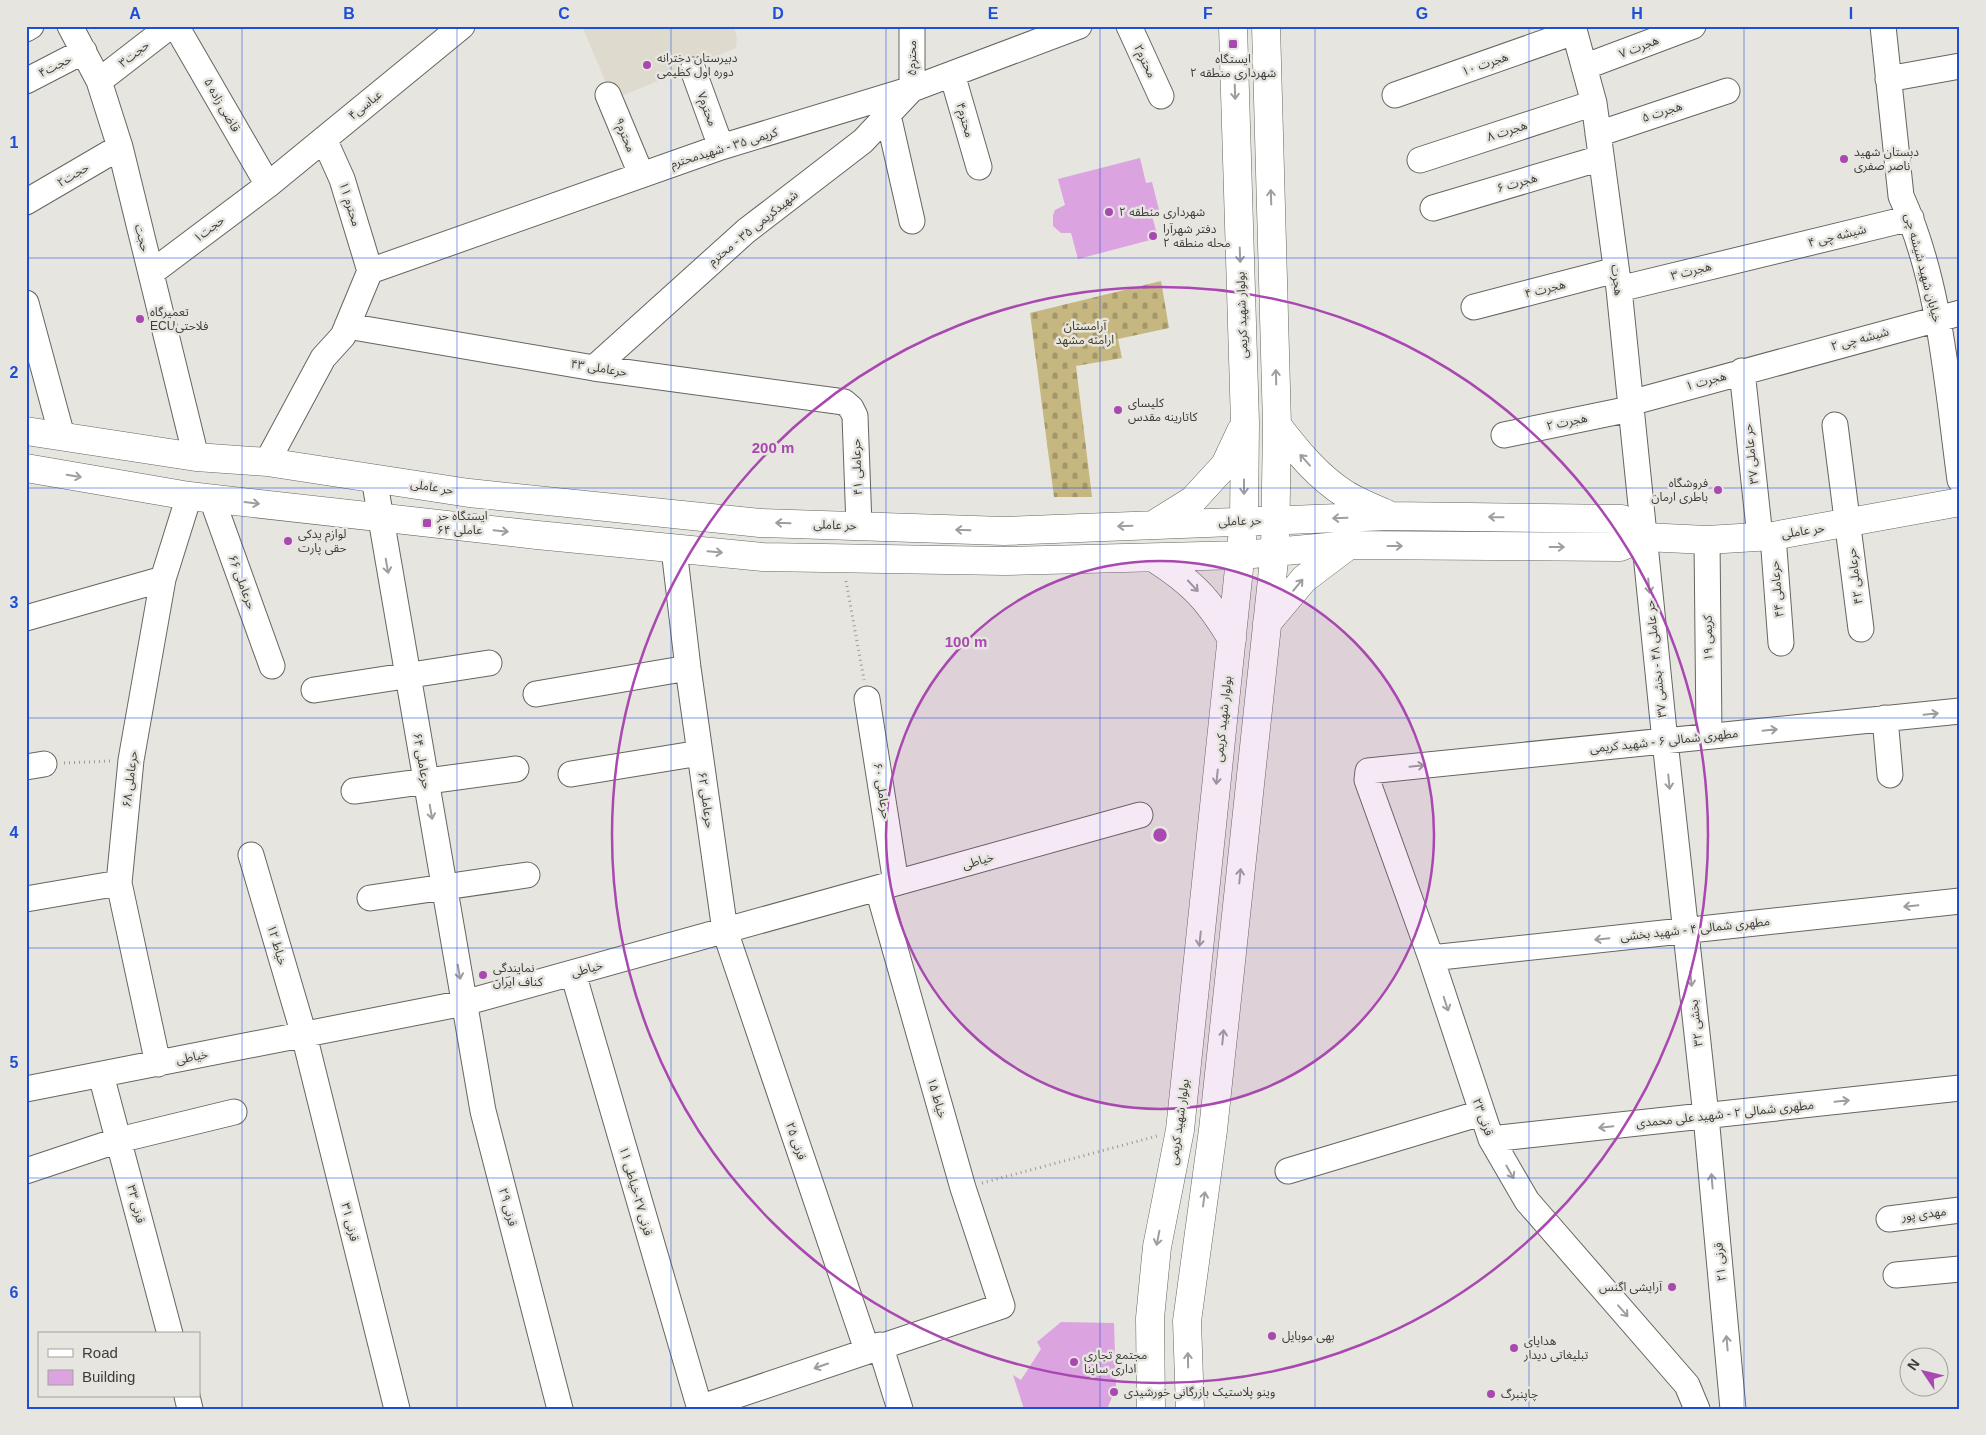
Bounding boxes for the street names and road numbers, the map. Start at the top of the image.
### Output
street label: هجرت ۷ [1617,33,1661,61]
street label: حجت۳ [116,38,152,70]
street label: محترم۵ [905,40,921,76]
street label: محترم۲ [1129,42,1159,81]
street label: هجرت ۱۰ [1460,49,1510,78]
street label: حجت۴ [36,52,74,80]
street label: قاضی زاده ۵ [201,76,243,134]
street label: عباسی۴ [346,87,384,123]
street label: محترم۷ [692,90,720,129]
street label: هجرت ۵ [1640,99,1684,125]
street label: محترم۴ [951,101,977,139]
street label: محترم۹ [610,116,638,155]
street label: هجرت ۸ [1485,118,1529,144]
street label: کریمی ۳۵ - شهیدمحترم [669,125,781,173]
street label: حجت۲ [55,160,91,190]
street label: هجرت ۶ [1495,171,1539,195]
street label: محترم ۱۱ [335,180,363,228]
street label: شهیدکریمی ۳۵ - محترم [705,188,802,270]
street label: خیابان شهید شیشه چی [1901,212,1944,324]
street label: حجت۱ [191,213,227,245]
street label: شیشه چی ۴ [1807,222,1868,251]
street label: حجت [132,223,152,253]
street label: هجرت ۳ [1669,259,1713,283]
street label: هجرت [1608,264,1626,296]
street label: بولوار شهید کریمی [1233,271,1251,359]
street label: هجرت ۴ [1523,277,1567,301]
street label: شیشه چی ۲ [1830,325,1891,354]
street label: حرعاملی ۴۳ [570,357,628,379]
street label: هجرت ۱ [1684,369,1728,393]
street label: هجرت ۲ [1545,411,1589,433]
street label: حر عاملی ۳۷ [1741,423,1761,485]
street label: حرعاملی ۴۱ [849,438,865,496]
street label: حر عاملی [409,477,455,497]
street label: حر عاملی [1218,513,1262,529]
street label: حر عاملی [813,517,857,533]
street label: حر عاملی [1780,521,1826,541]
street label: حرعاملی ۴۲ [1845,547,1865,605]
street label: حرعاملی ۶۶ [226,553,258,611]
street label: حرعاملی ۴۴ [1768,560,1786,618]
street label: حر عاملی ۴۸ - بخشی ۳۷ [1643,600,1669,718]
street label: کریمی ۱۹ [1701,614,1715,661]
street label: بولوار شهید کریمی [1212,675,1235,763]
street label: مطهری شمالی ۶ - شهید کریمی [1589,726,1739,756]
street label: حرعاملی ۶۴ [410,732,434,790]
street label: حرعاملی ۶۸ [120,750,140,808]
street label: حرعاملی ۶۰ [871,762,893,820]
street label: حرعاملی ۶۲ [695,771,717,829]
street label: خیاطی [961,850,995,872]
street label: مطهری شمالی ۴ - شهید بخشی [1619,914,1771,944]
street label: خیاط ۱۲ [264,923,289,967]
street label: خیاطی [570,958,604,980]
street label: بخشی ۳۲ [1687,999,1705,1047]
street label: خیاطی [175,1047,209,1067]
street label: خیاط ۱۵ [924,1076,949,1120]
street label: بولوار شهید کریمی [1166,1078,1192,1166]
street label: قرنی ۲۳ [1470,1096,1496,1138]
street label: مطهری شمالی ۲ - شهید علی محمدی [1635,1098,1815,1130]
street label: قرنی ۲۵ [783,1120,809,1162]
street label: قرنی ۲۷-خیاطی ۱۱ [617,1145,655,1237]
street label: قرنی ۳۳ [124,1183,148,1225]
street label: قرنی ۲۹ [496,1186,520,1228]
street label: قرنی ۳۱ [339,1201,361,1243]
street label: مهدی پور [1900,1204,1947,1225]
street label: قرنی ۲۱ [1711,1242,1729,1282]

